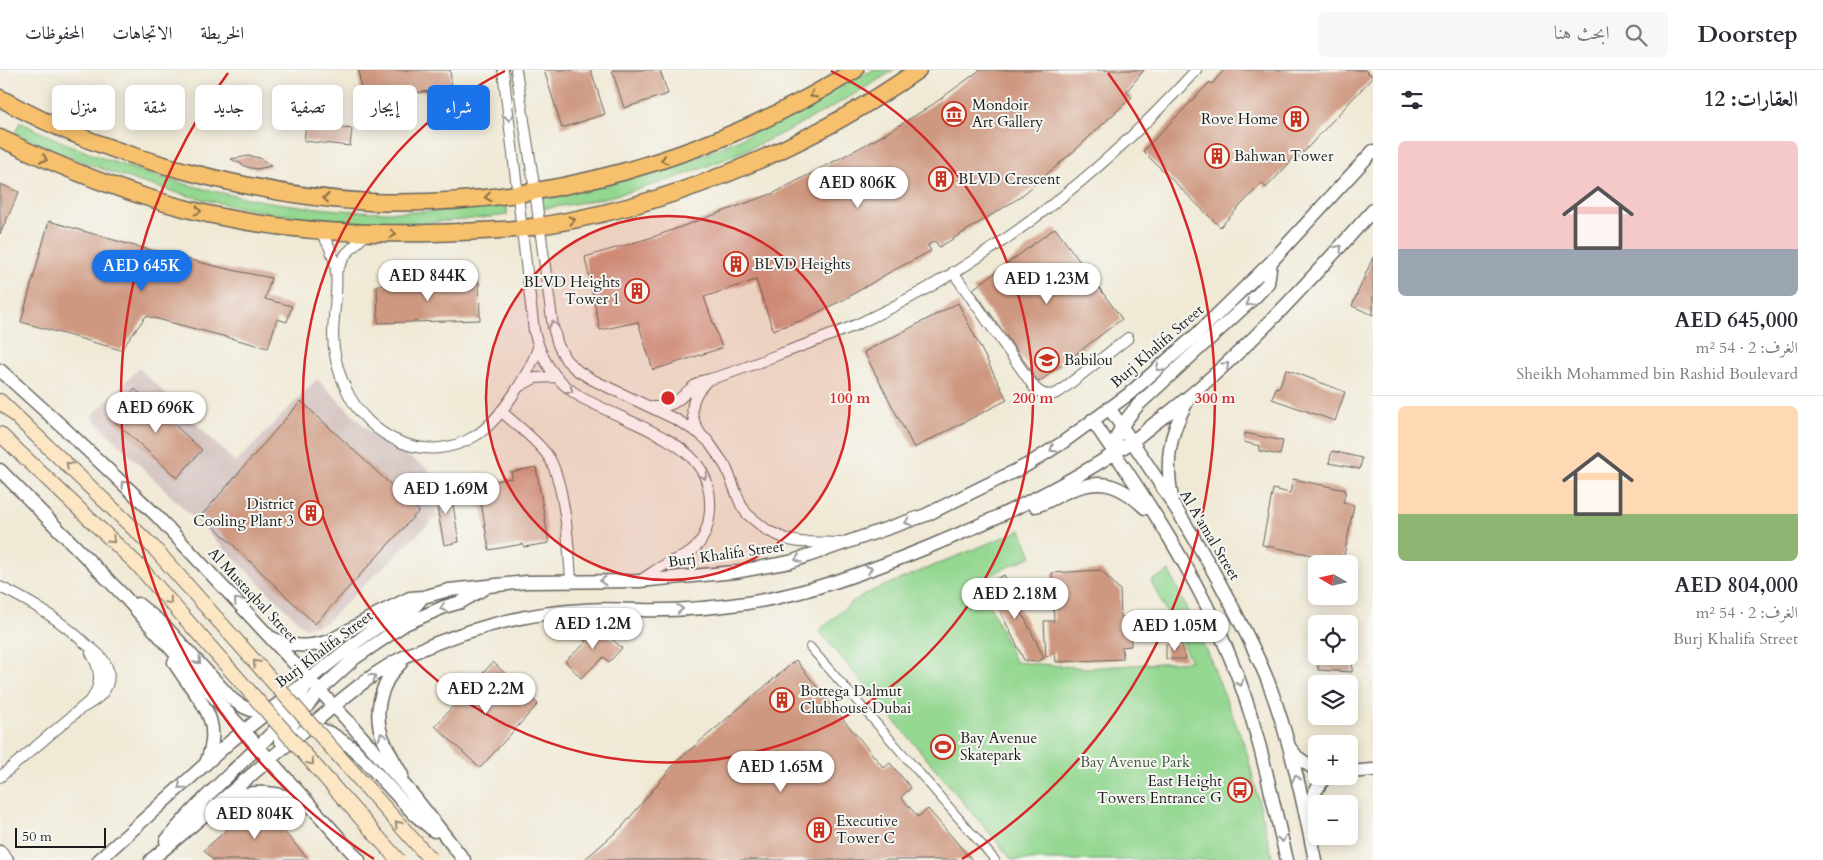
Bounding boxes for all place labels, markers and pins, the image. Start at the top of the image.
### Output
place label: Mondoir Art Gallery [972,95,1043,132]
museum icon: Mondoir Art Gallery [941,101,967,127]
building icon: Rove Home [1283,106,1309,132]
place label: Rove Home [1201,109,1278,129]
building icon: Bahwan Tower [1204,143,1230,169]
place label: Bahwan Tower [1234,146,1334,166]
pin: AED 806K [806,166,910,209]
building icon: BLVD Crescent [928,166,954,192]
place label: BLVD Crescent [958,169,1060,189]
pin: AED 645K [90,250,194,292]
building icon: BLVD Heights [723,251,749,277]
place label: BLVD Heights [754,254,850,274]
pin: AED 844K [376,260,480,302]
pin: AED 1.23M [990,262,1104,305]
place label: BLVD Heights Tower 1 [524,272,620,309]
building icon: BLVD Heights Tower 1 [624,278,650,304]
school or university icon: Babilou [1034,347,1060,373]
place label: Babilou [1064,350,1113,370]
centre of rings [659,389,677,407]
pin: AED 696K [104,392,208,434]
pin: AED 1.69M [389,472,503,515]
place label: District Cooling Plant 3 [193,494,294,531]
building icon: District Cooling Plant 3 [298,500,324,526]
pin: AED 2.18M [958,578,1072,620]
pin: AED 1.2M [541,608,645,650]
pin: AED 1.05M [1118,610,1232,652]
pin: AED 2.2M [434,672,538,715]
place label: Bottega Dalmut Clubhouse Dubai [800,681,911,718]
building icon: Bottega Dalmut Clubhouse Dubai [769,687,795,713]
place label: Bay Avenue Skatepark [960,728,1037,765]
sports icon: Bay Avenue Skatepark [930,734,956,760]
pin: AED 1.65M [724,750,838,793]
place label: East Height Towers Entrance G [1097,771,1222,808]
bus stop icon: East Height Towers Entrance G [1227,777,1253,803]
pin: AED 804K [203,798,307,840]
place label: Executive Tower C [836,811,898,848]
building icon: Executive Tower C [806,817,832,843]

